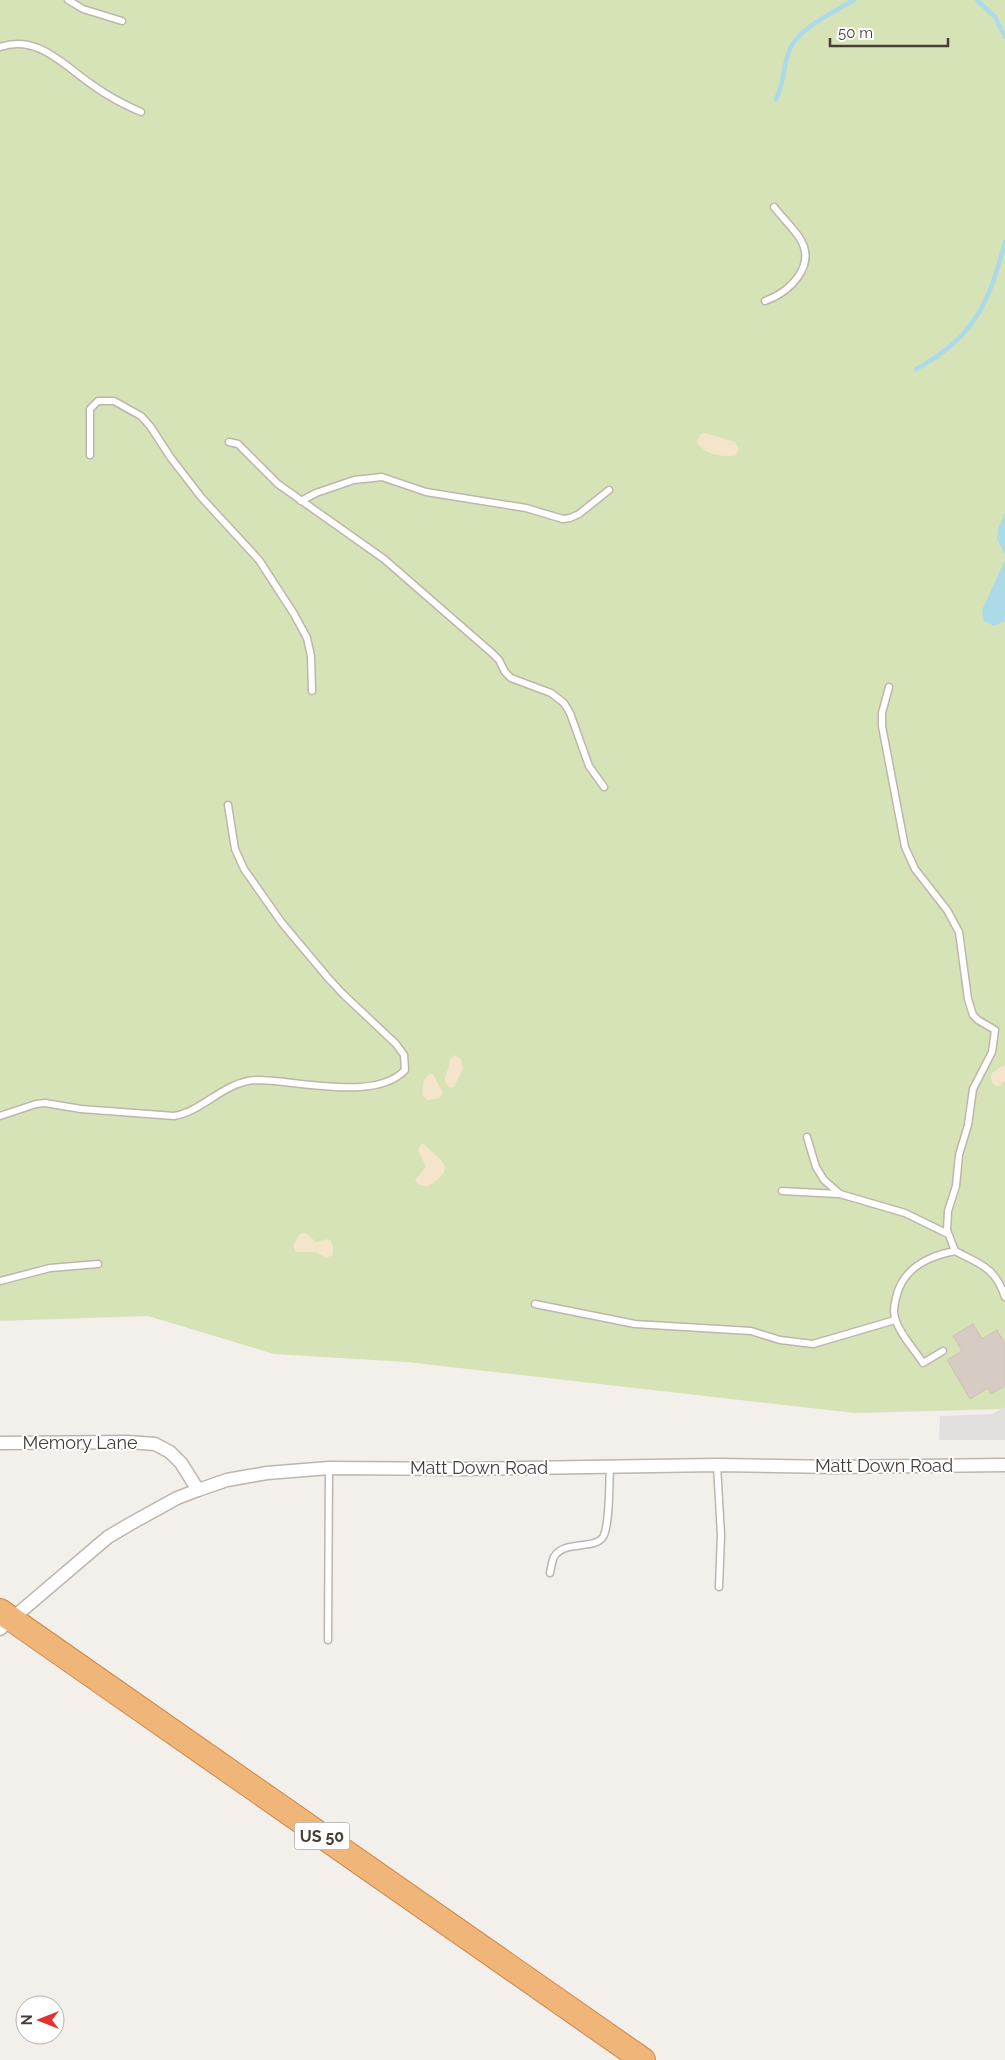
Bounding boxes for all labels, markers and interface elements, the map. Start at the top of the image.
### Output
scale bar [830,15,948,47]
text: 50 m [838,24,873,42]
street label: Memory Lane [23,1432,138,1453]
street label: Matt Down Road [815,1455,953,1476]
street label: Matt Down Road [410,1457,548,1478]
road number: US 50 [294,1822,350,1850]
north arrow [15,1995,65,2045]
text: N [19,2015,35,2025]

